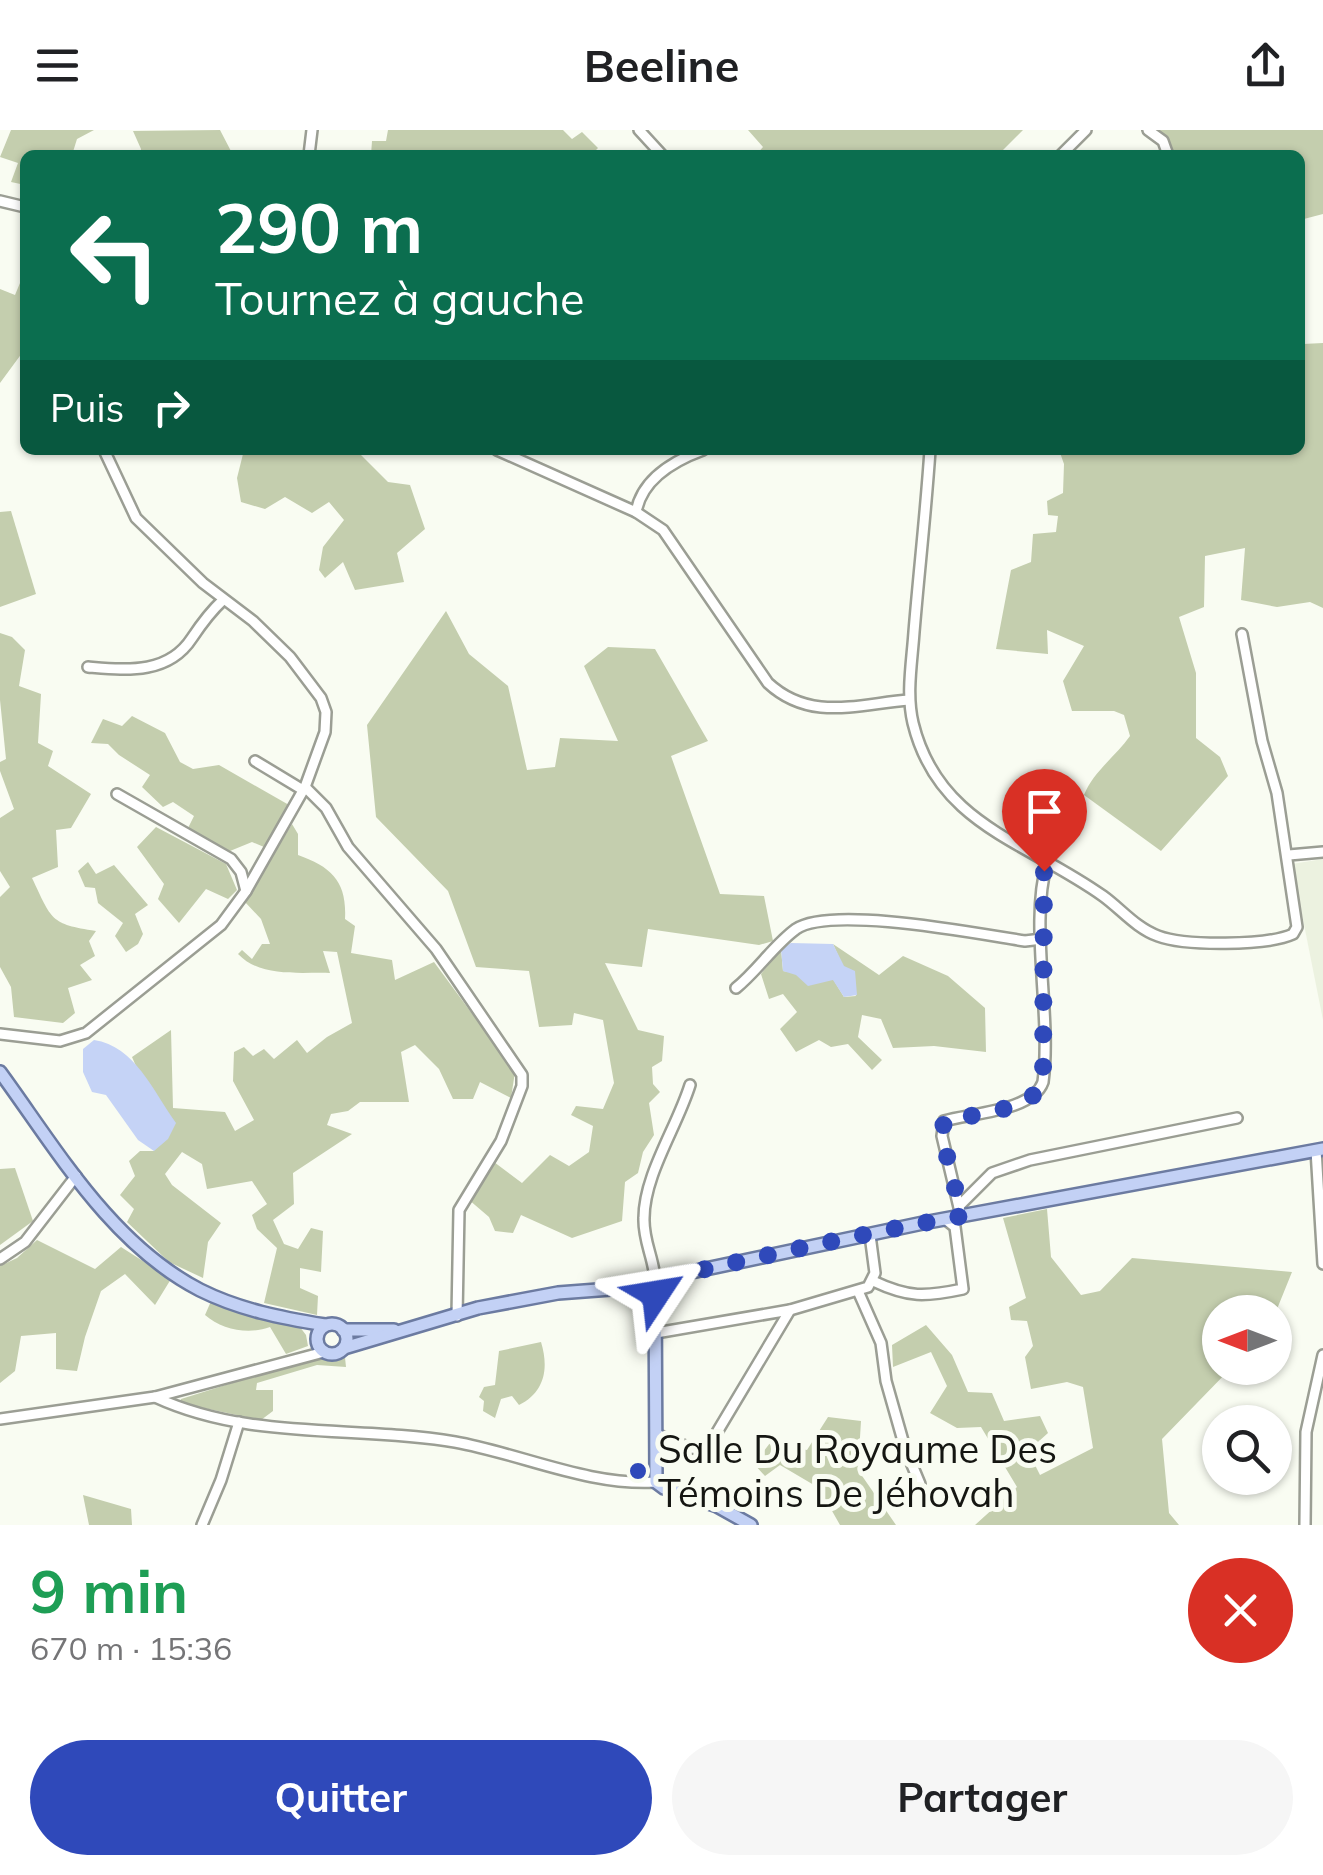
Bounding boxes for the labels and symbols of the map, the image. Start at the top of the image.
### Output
pin [1002,769,1087,872]
position arrow [604,1242,708,1346]
north arrow [1202,1295,1292,1385]
place label: Salle Du Royaume Des Témoins De Jéhovah [658,1425,1057,1517]
marker: Salle Du Royaume Des Témoins De Jéhovah [627,1460,649,1482]

